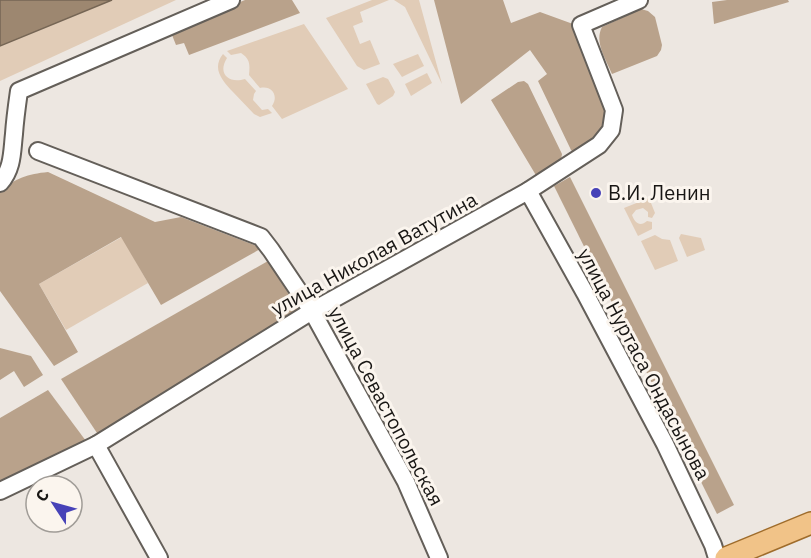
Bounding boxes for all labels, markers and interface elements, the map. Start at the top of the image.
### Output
place label: В.И. Ленин [608,179,710,206]
street label: улица Николая Ватутина [266,185,482,322]
marker: В.И. Ленин [589,186,603,200]
street label: улица Нуртаса Ондасынова [572,243,717,485]
street label: улица Севастопольская [322,301,451,510]
north arrow [24,474,84,534]
text: С [31,485,53,505]

